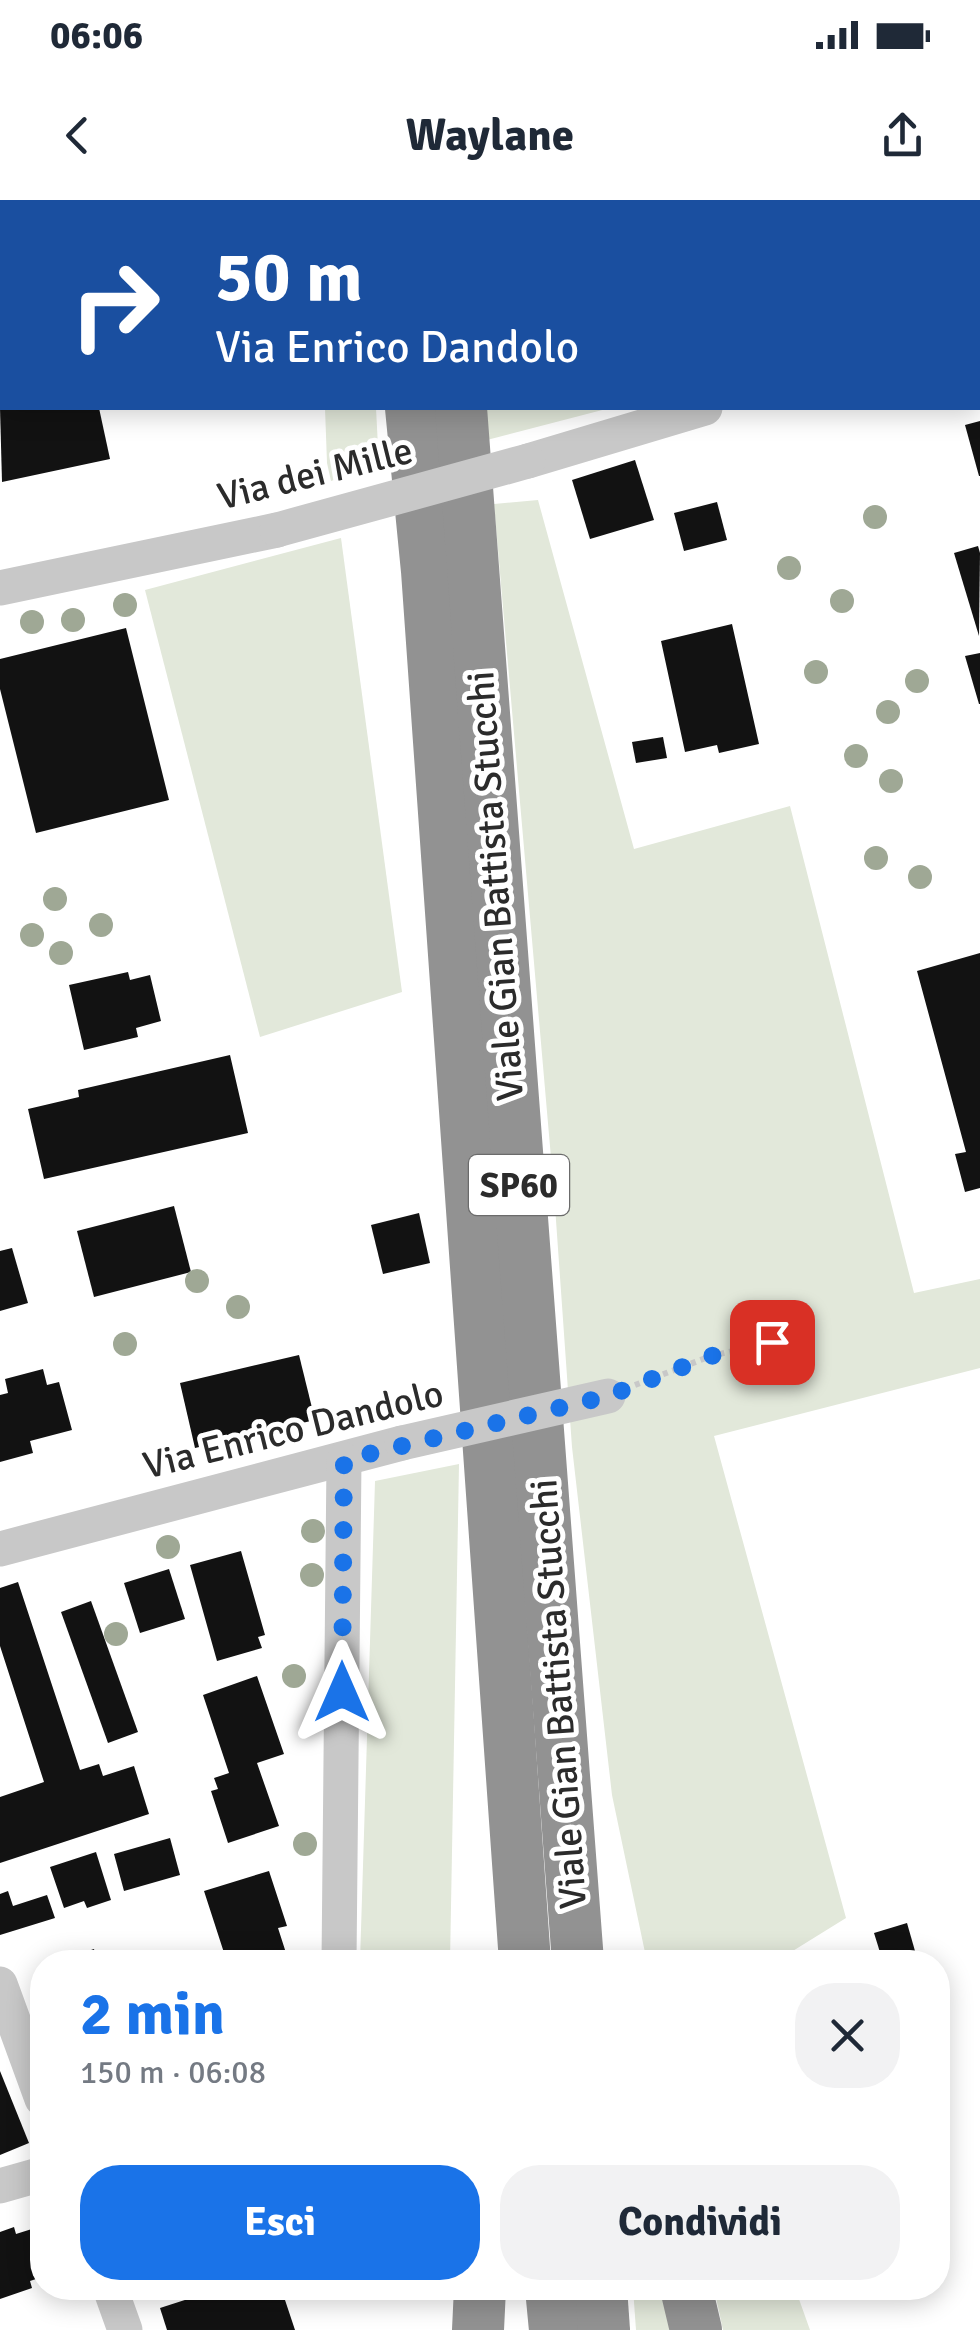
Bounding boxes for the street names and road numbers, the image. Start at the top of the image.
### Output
street label: Via dei Mille [213,427,417,520]
street label: Viale Gian Battista Stucchi [457,669,534,1103]
road number: SP60 [469,1155,569,1215]
street label: Via Enrico Dandolo [138,1369,448,1489]
street label: Viale Gian Battista Stucchi [520,1477,597,1911]

